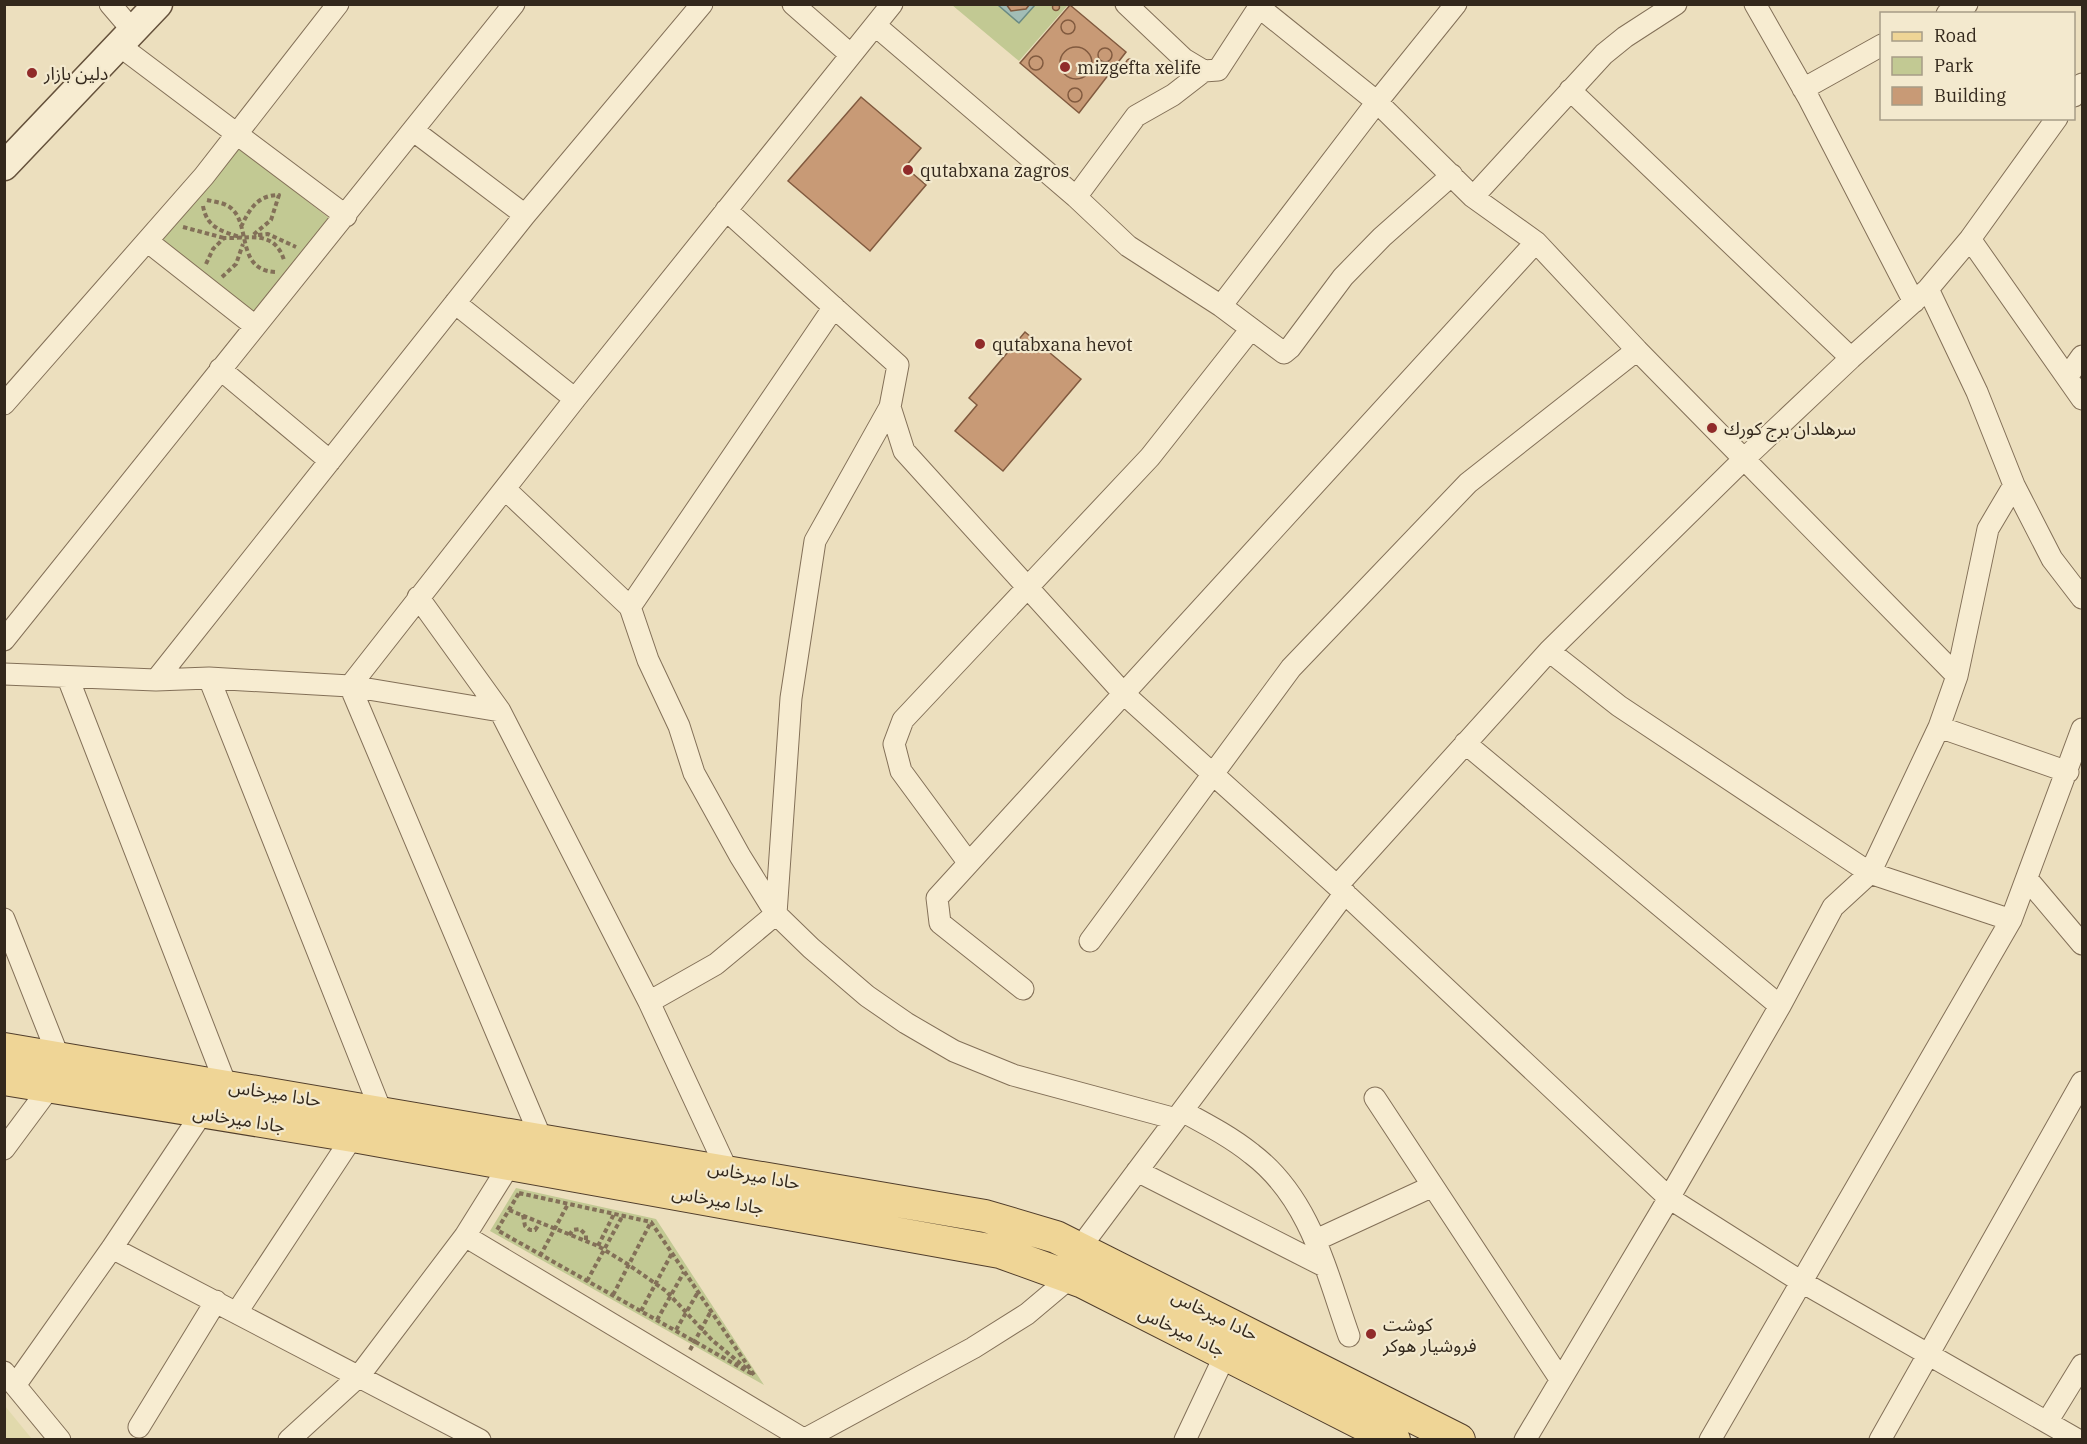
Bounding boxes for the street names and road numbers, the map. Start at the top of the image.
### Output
street label: حادا ميرخاس [227,1074,323,1112]
street label: جادا ميرخاس [191,1100,287,1138]
street label: حادا ميرخاس [706,1156,802,1194]
street label: جادا ميرخاس [670,1181,766,1219]
street label: حادا ميرخاس [1168,1284,1262,1346]
street label: جادا ميرخاس [1135,1300,1229,1362]

